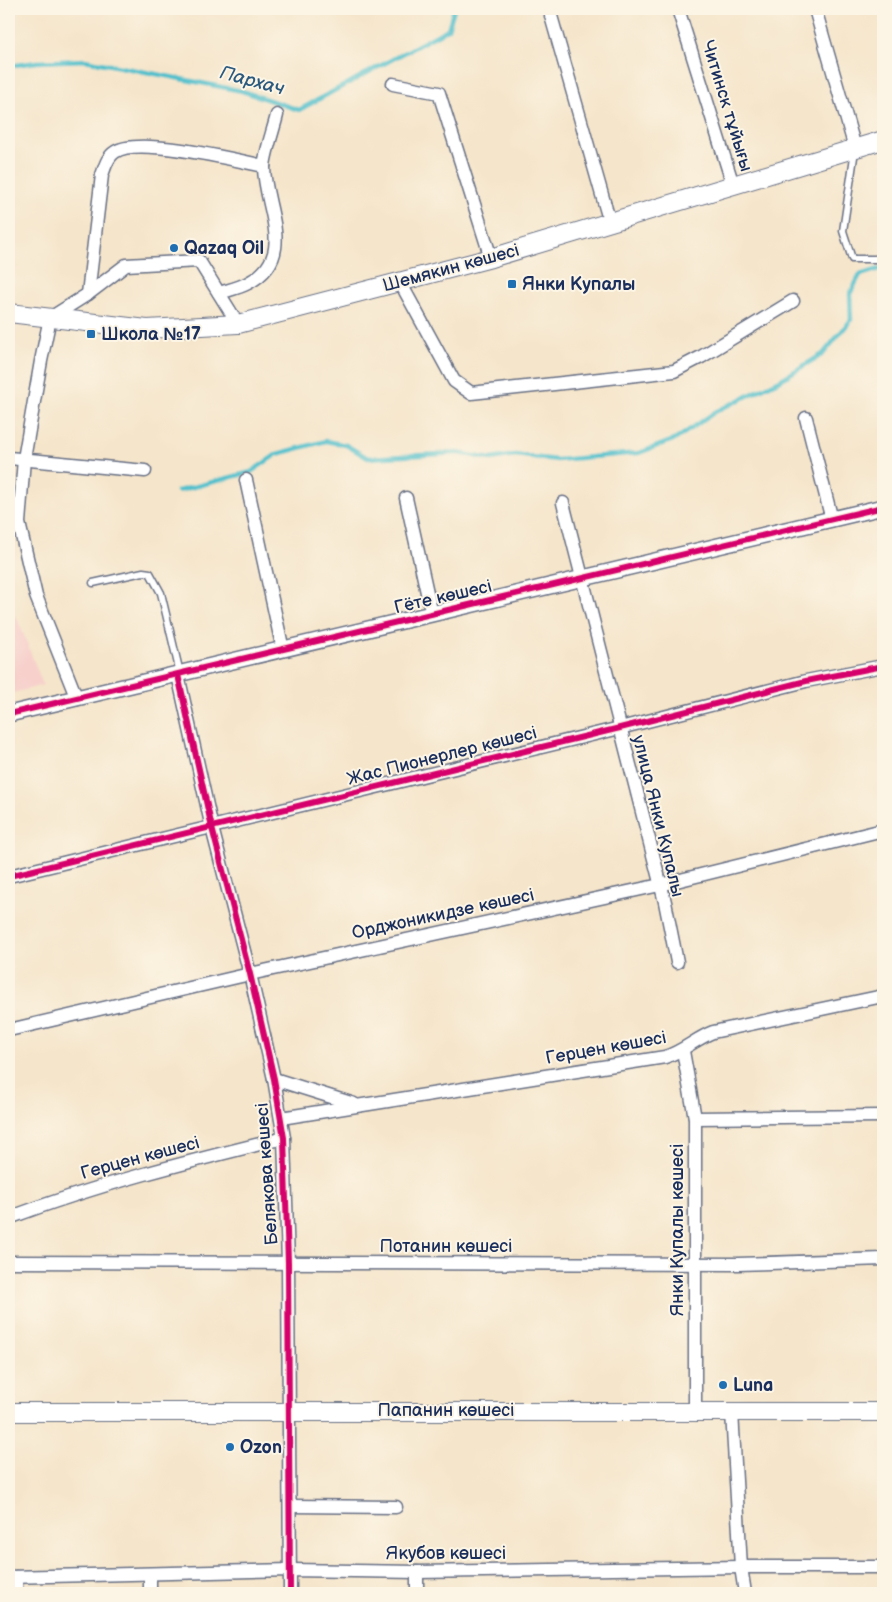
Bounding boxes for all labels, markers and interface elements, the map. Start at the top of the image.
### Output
street label: Читинск тұйығы [697,38,757,174]
water label: Пархач [217,61,287,101]
place label: Qazaq Oil [184,238,264,259]
street label: Шемякин көшесі [380,240,522,296]
marker: Qazaq Oil [168,242,180,254]
place label: Янки Купалы [522,274,635,295]
marker: Янки Купалы [506,278,518,290]
place label: Школа №17 [101,324,201,345]
marker: Школа №17 [85,328,97,340]
street label: Гёте көшесі [392,576,494,618]
street label: Жас Пионерлер көшесі [345,722,539,790]
street label: улица Янки Купалы [628,733,688,899]
street label: Орджоникидзе көшесі [350,884,536,944]
street label: Герцен көшесі [544,1027,668,1069]
street label: Белякова көшесі [252,1102,282,1246]
street label: Герцен көшесі [78,1132,202,1184]
street label: Янки Купалы көшесі [667,1144,688,1316]
street label: Потанин көшесі [380,1236,512,1257]
place label: Luna [733,1375,773,1396]
marker: Luna [717,1379,729,1391]
street label: Папанин көшесі [378,1400,514,1421]
place label: Ozon [240,1437,282,1458]
marker: Ozon [224,1441,236,1453]
street label: Якубов көшесі [386,1543,506,1564]

